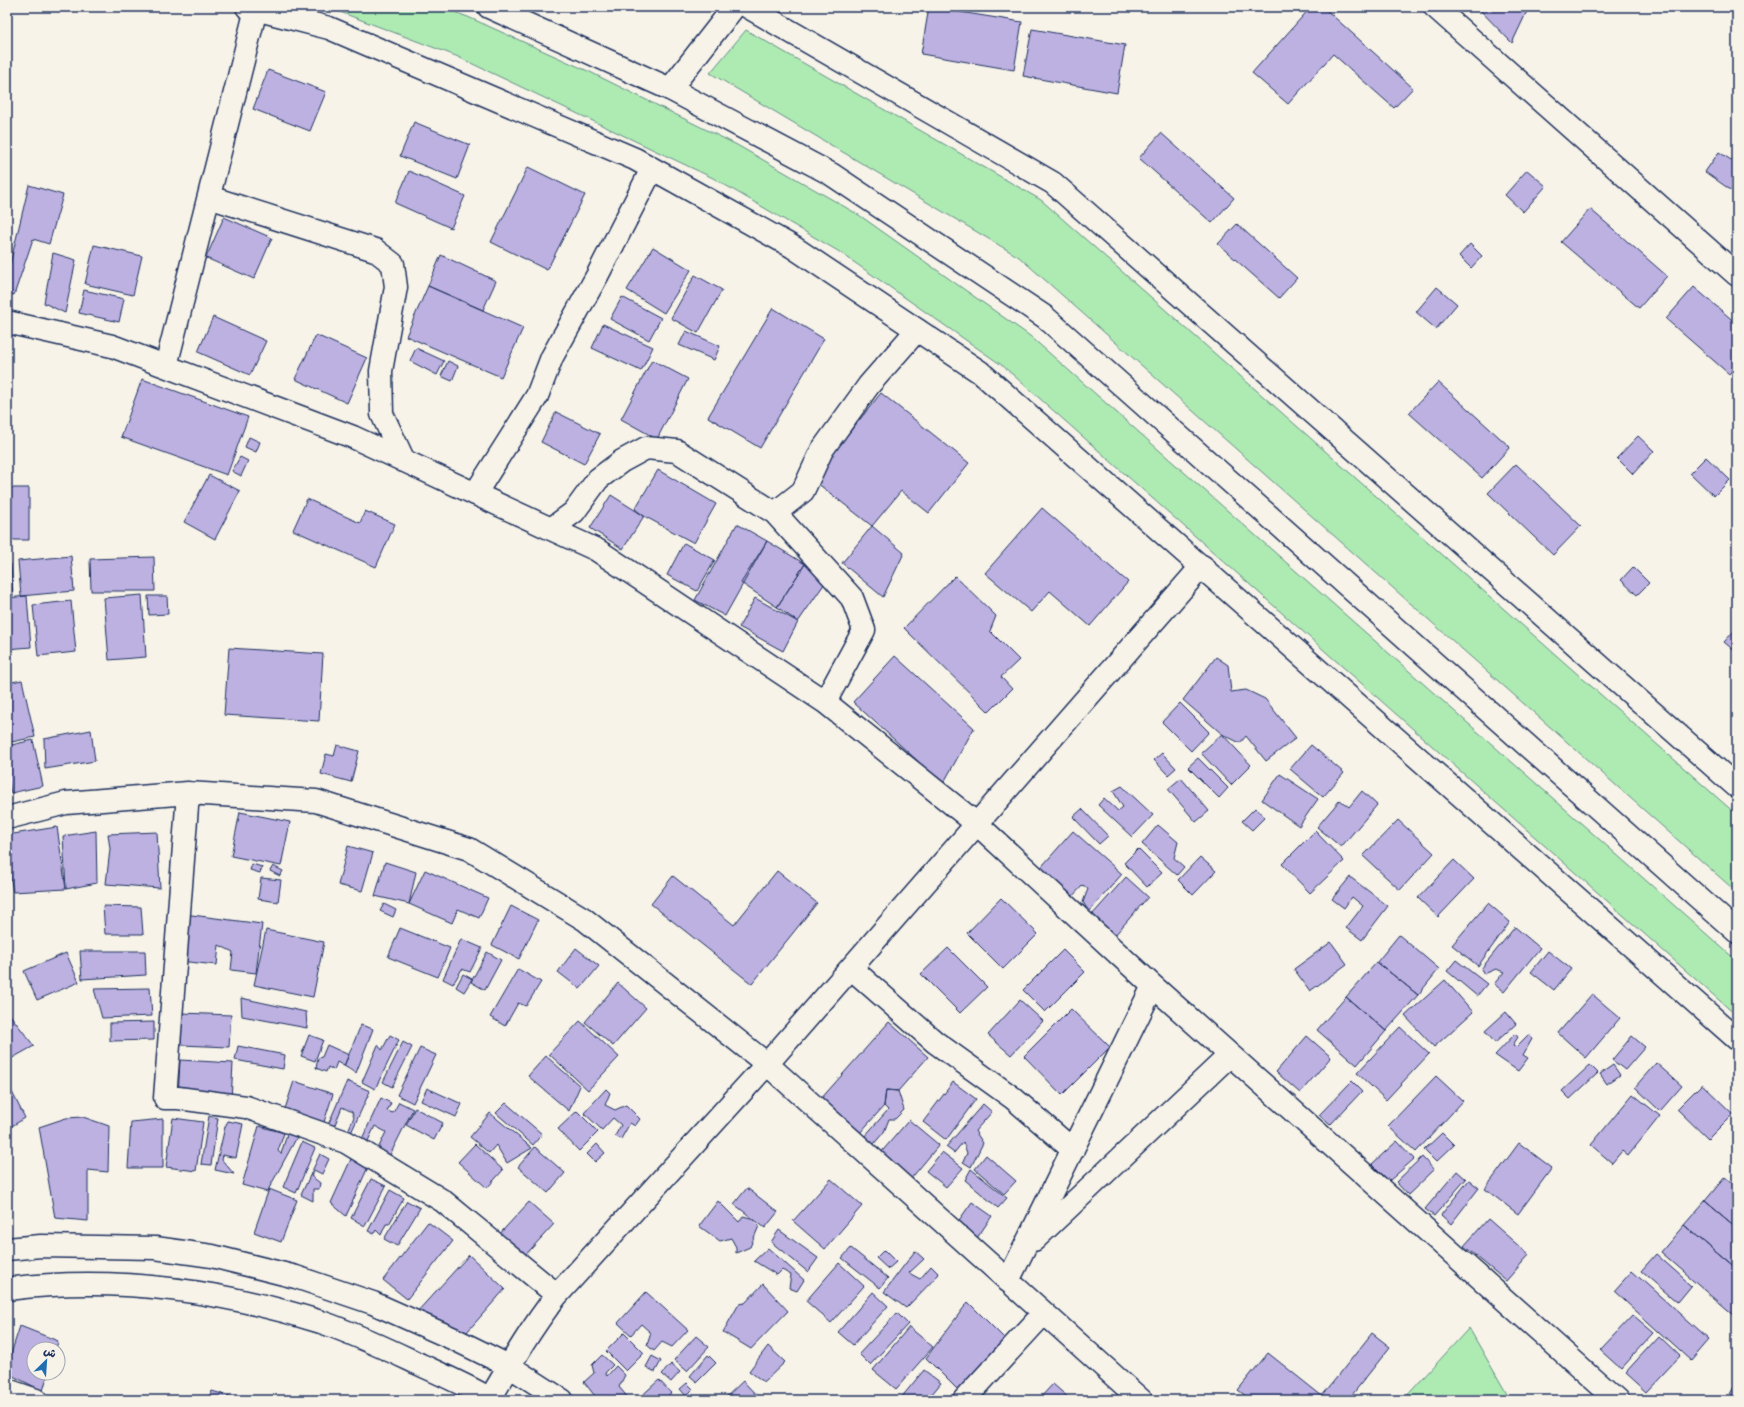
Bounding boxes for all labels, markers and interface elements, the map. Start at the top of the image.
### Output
north arrow [26,1341,66,1381]
text: ش [41,1343,59,1362]

